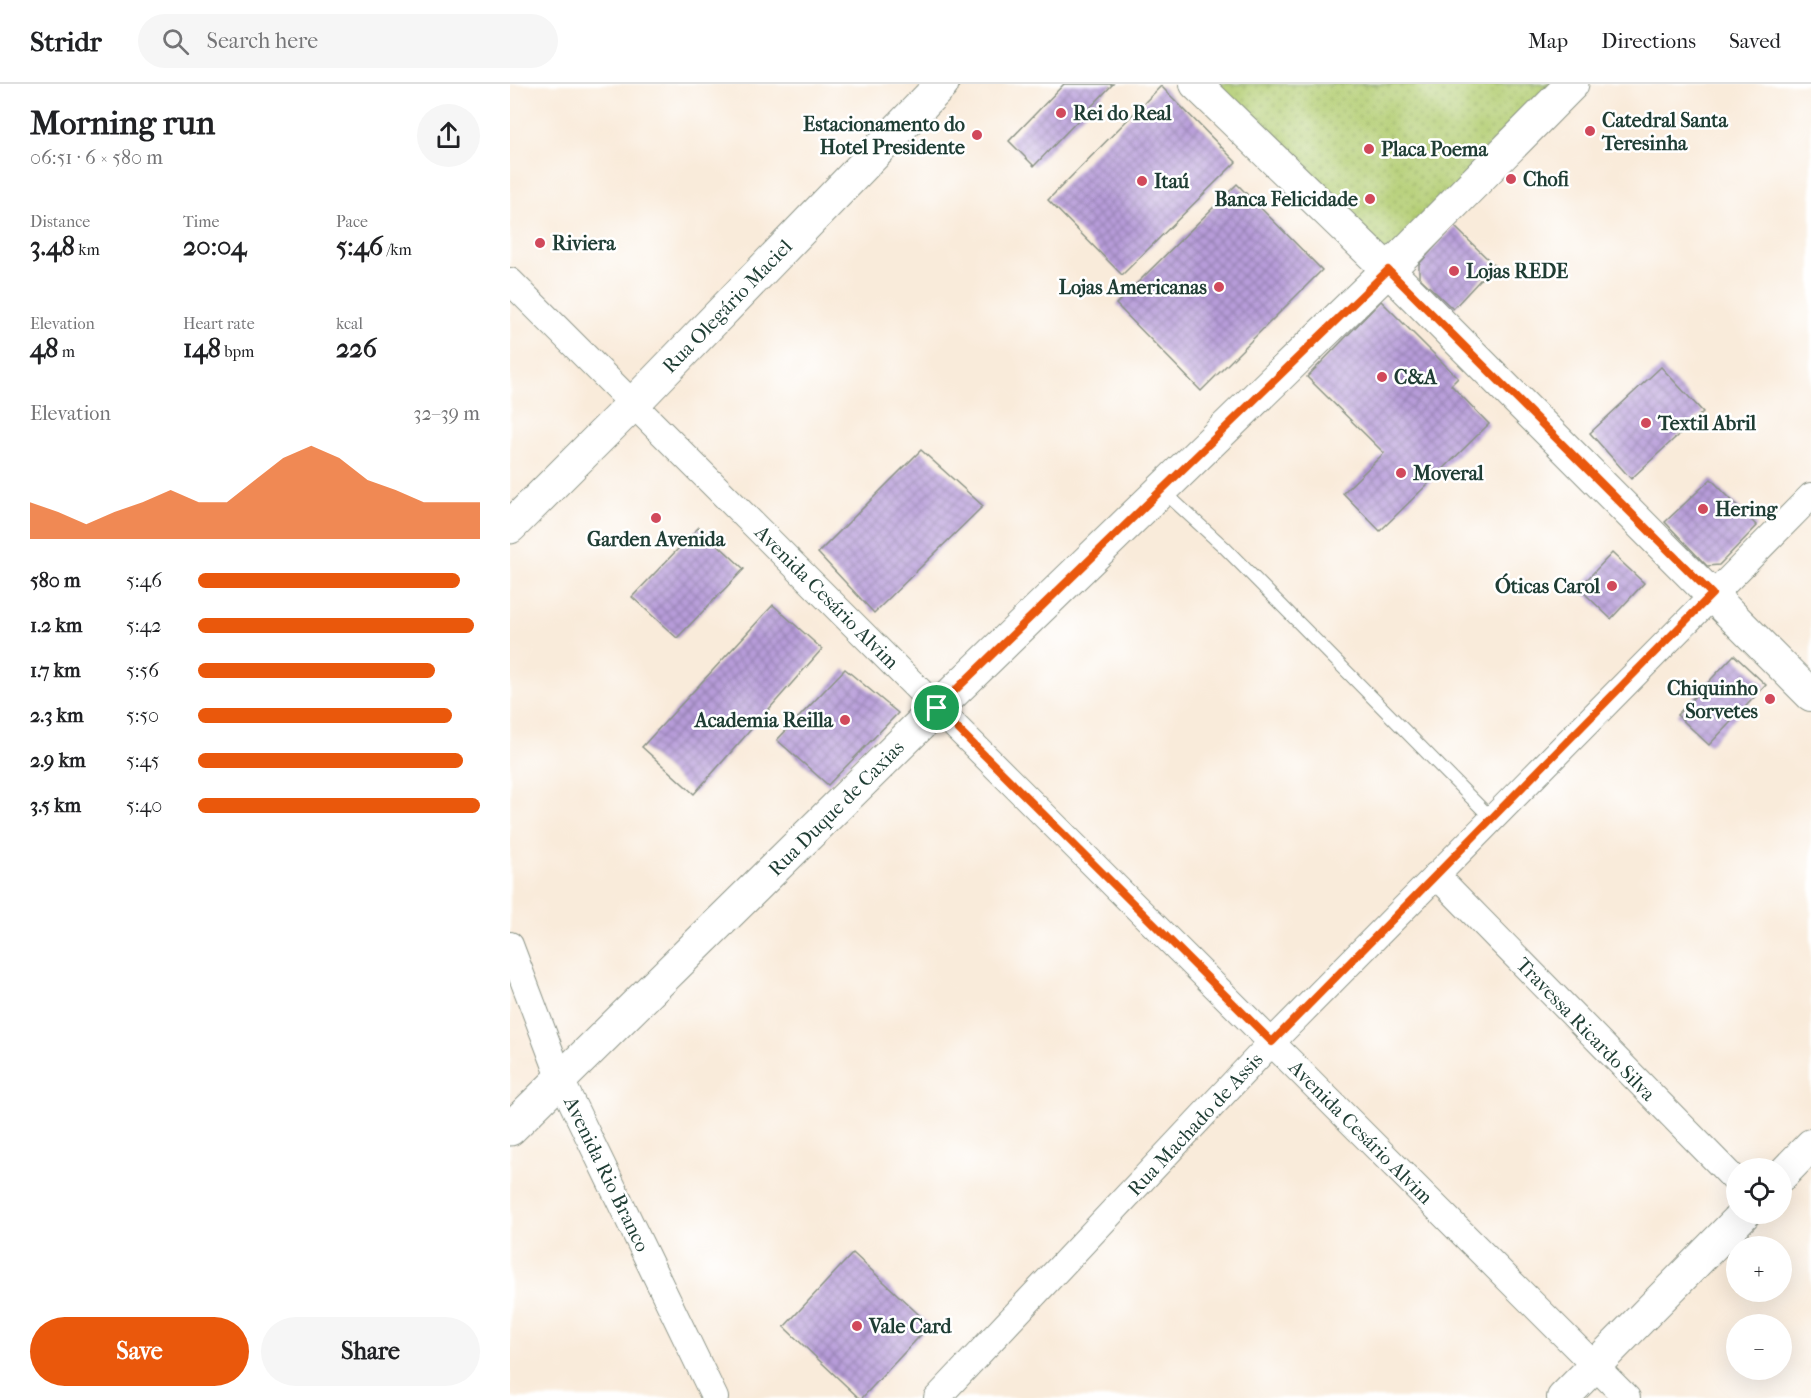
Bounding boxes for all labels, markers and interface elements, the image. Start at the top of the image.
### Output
search box [138,14,558,68]
text: Stridr [30,25,102,58]
icon: search [159,25,192,58]
text: Search here [207,28,318,54]
text: Map [1528,29,1568,53]
text: Directions [1601,29,1696,53]
text: Saved [1729,29,1781,53]
place label: Rei do Real [1073,102,1172,125]
text: Morning run [30,104,215,143]
button: share [417,104,480,167]
marker: Rei do Real [1054,106,1068,120]
place label: Catedral Santa Teresinha [1601,109,1728,155]
place label: Estacionamento do Hotel Presidente [803,113,965,159]
marker: Catedral Santa Teresinha [1583,124,1597,138]
marker: Estacionamento do Hotel Presidente [970,128,984,142]
place label: Placa Poema [1381,138,1488,161]
marker: Placa Poema [1362,142,1376,156]
text: 06:51 · 6 × 580 m [30,146,163,169]
place label: Chofi [1523,168,1570,191]
place label: Itaú [1154,170,1190,193]
marker: Chofi [1504,172,1518,186]
marker: Itaú [1135,174,1149,188]
place label: Banca Felicidade [1215,188,1358,211]
marker: Banca Felicidade [1363,192,1377,206]
text: Distance [30,212,90,231]
text: Time [183,212,219,231]
text: Pace [336,212,368,231]
text: 3.48 [30,231,75,262]
text: 20:04 [183,231,246,262]
text: 5:46 [336,231,383,262]
place label: Riviera [552,232,616,255]
street label: Rua Olegário Maciel [658,235,797,378]
marker: Riviera [533,236,547,250]
text: km [75,240,100,259]
text: /km [383,240,412,259]
place label: Lojas REDE [1466,260,1568,283]
marker: Lojas REDE [1447,264,1461,278]
place label: Lojas Americanas [1059,276,1208,299]
marker: Lojas Americanas [1212,280,1226,294]
text: Elevation [30,314,95,333]
text: Heart rate [183,314,255,333]
text: kcal [336,314,363,333]
text: 48 [30,333,58,364]
text: 148 [183,333,221,364]
text: 226 [336,333,377,364]
text: m [58,342,75,361]
text: bpm [221,342,254,361]
place label: C&A [1394,366,1438,389]
marker: C&A [1375,370,1389,384]
text: Elevation [30,402,111,425]
text: 32–39 m [413,402,480,425]
place label: Textil Abril [1657,412,1757,435]
marker: Textil Abril [1639,416,1653,430]
place label: Moveral [1412,462,1484,485]
marker: Moveral [1394,466,1408,480]
place label: Hering [1715,498,1779,521]
marker: Hering [1696,502,1710,516]
marker: Garden Avenida [649,511,663,525]
street label: Avenida Cesário Alvim [749,520,903,674]
place label: Garden Avenida [587,528,726,551]
text: 580 m [30,569,81,592]
text: 5:46 [126,569,162,592]
place label: Óticas Carol [1495,573,1600,598]
marker: Óticas Carol [1605,579,1619,593]
text: 1.2 km [30,614,83,637]
text: 5:42 [126,614,162,637]
text: 1.7 km [30,659,81,682]
text: 5:56 [126,659,159,682]
place label: Chiquinho Sorvetes [1667,677,1759,723]
pin [911,682,962,733]
icon: arrive [920,691,953,724]
marker: Chiquinho Sorvetes [1763,692,1777,706]
text: 2.3 km [30,704,84,727]
text: 5:50 [126,704,159,727]
place label: Academia Reilla [693,709,834,732]
marker: Academia Reilla [838,713,852,727]
street label: Rua Duque de Caxias [764,736,909,881]
text: 2.9 km [30,749,86,772]
text: 5:45 [126,749,159,772]
text: 3.5 km [30,794,81,817]
text: 5:40 [126,794,162,817]
street label: Travessa Ricardo Silva [1511,953,1660,1106]
street label: Rua Machado de Assis [1123,1048,1268,1201]
street label: Avenida Cesário Alvim [1283,1055,1437,1209]
street label: Avenida Rio Branco [559,1092,654,1256]
map controls [1726,1158,1792,1380]
button: locate [1726,1158,1792,1224]
button: + [1726,1236,1792,1302]
button: − [1726,1314,1792,1380]
place label: Vale Card [868,1315,953,1338]
button: Save [30,1317,249,1386]
button: Share [261,1317,480,1386]
marker: Vale Card [850,1319,864,1333]

